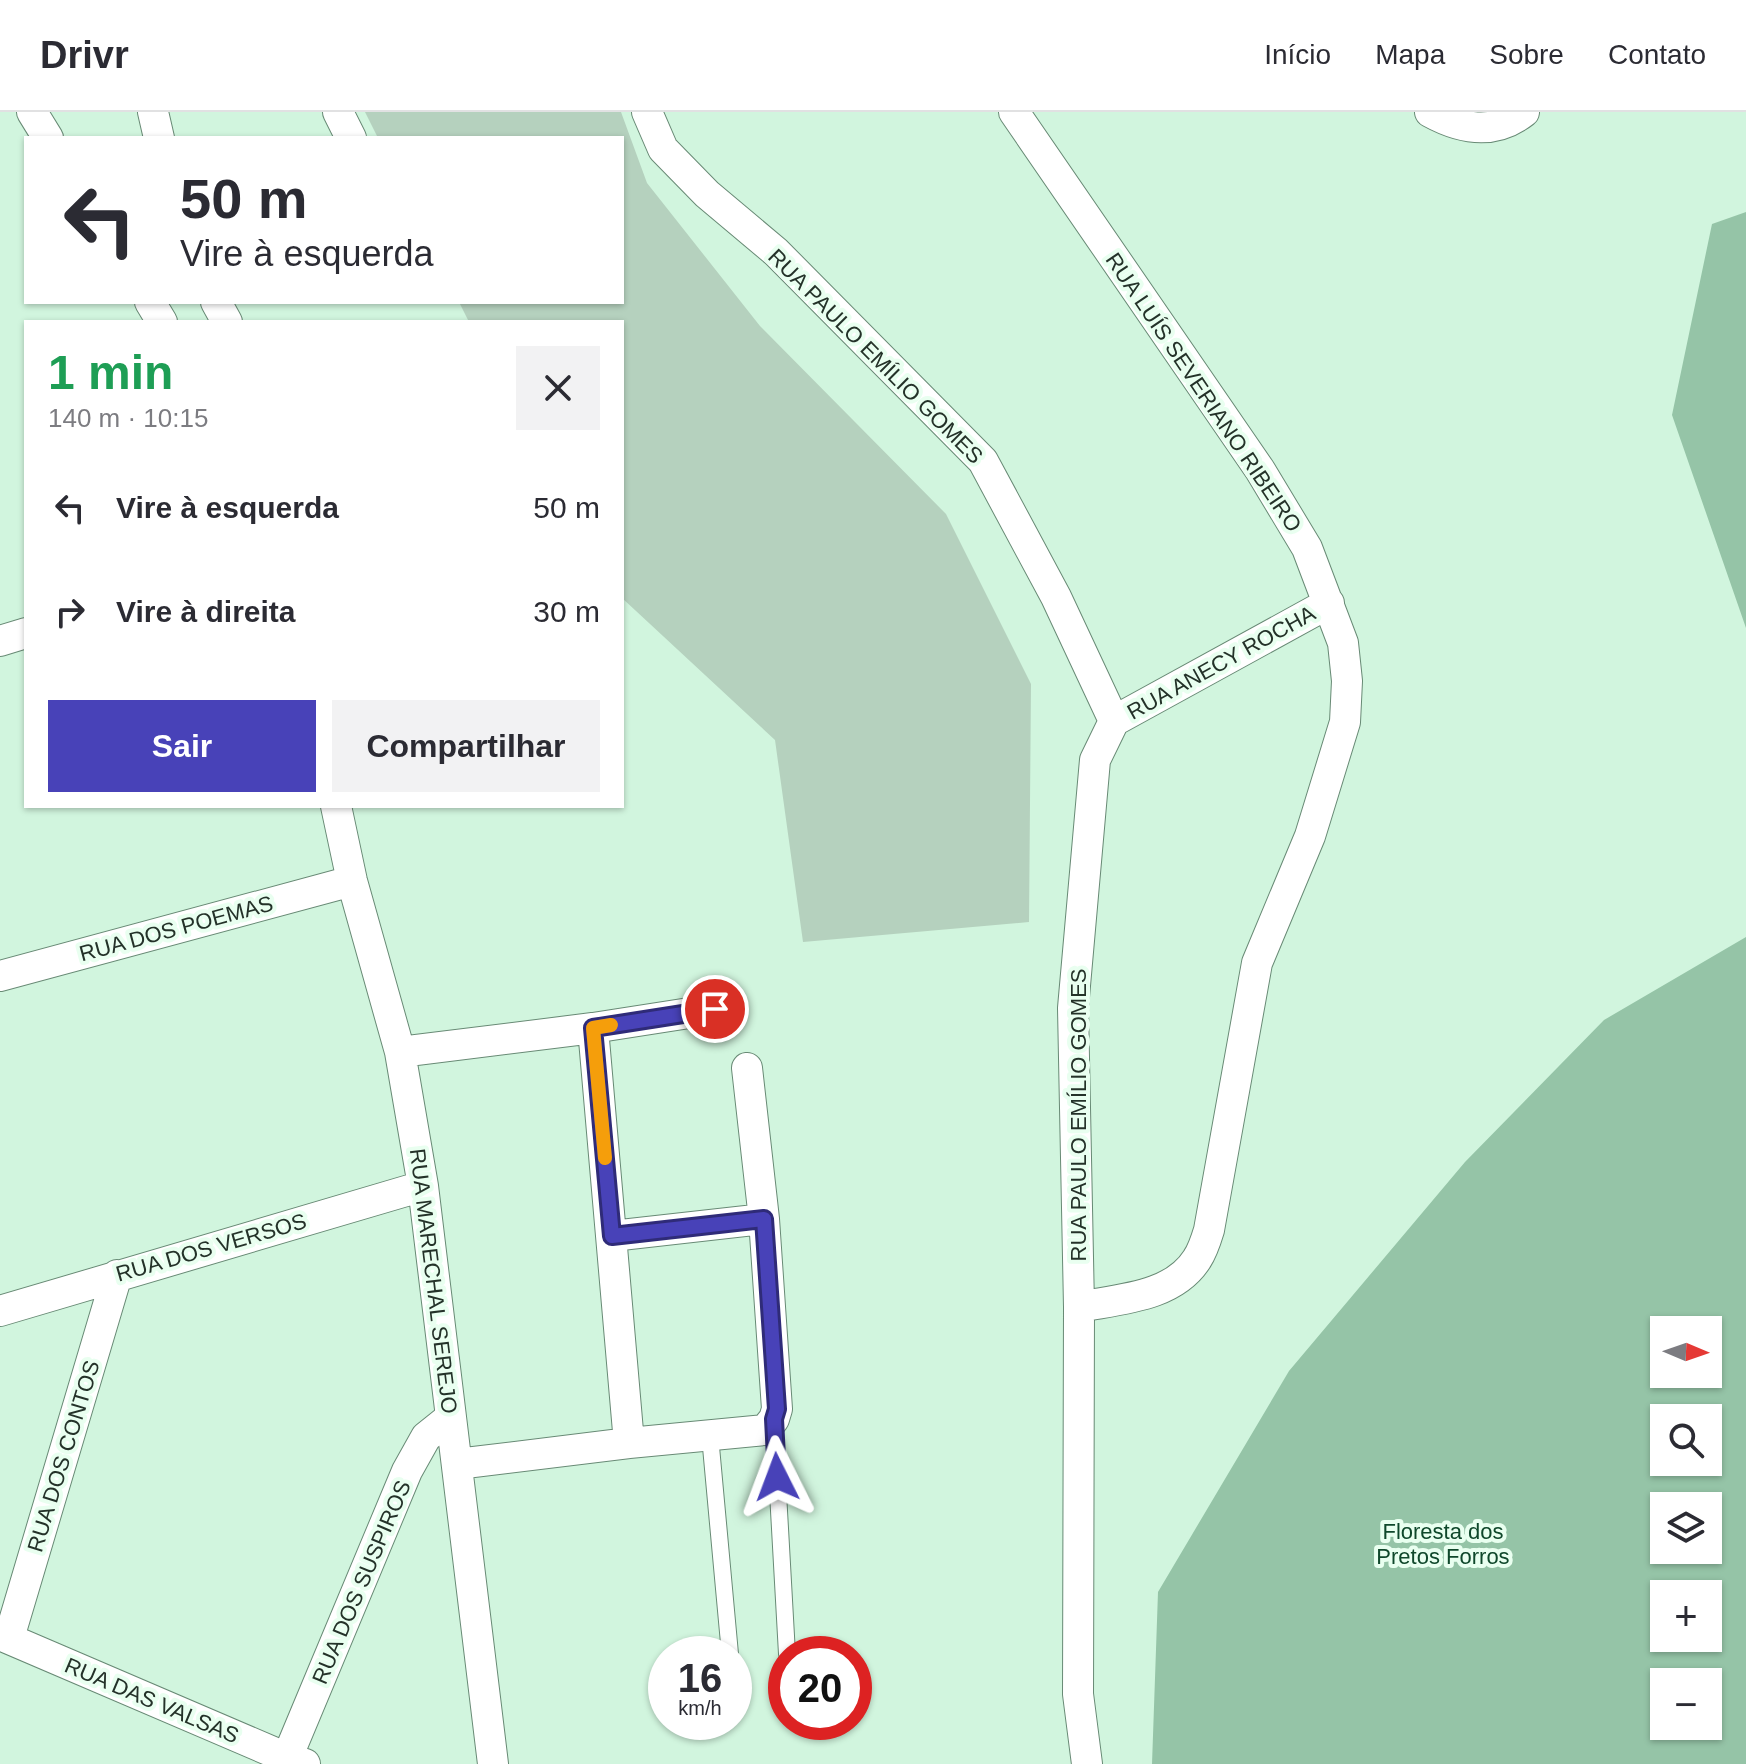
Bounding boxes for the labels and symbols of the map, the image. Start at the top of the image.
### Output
street label: RUA PAULO EMÍLIO GOMES [763,244,988,469]
street label: RUA LUÍS SEVERIANO RIBEIRO [1101,248,1307,537]
street label: RUA ANECY ROCHA [1123,600,1320,725]
street label: RUA DOS POEMAS [77,891,276,966]
street label: RUA PAULO EMÍLIO GOMES [1066,969,1091,1262]
pin [681,975,749,1043]
street label: RUA MARECHAL SEREJO [405,1147,462,1415]
street label: RUA DOS VERSOS [113,1208,309,1287]
north arrow [1650,1316,1722,1388]
street label: RUA DOS CONTOS [22,1357,105,1555]
position arrow [735,1435,819,1519]
street label: RUA DOS SUSPIROS [307,1477,416,1688]
park label: Floresta dos Pretos Forros [1376,1519,1510,1569]
speed limit sign: 20 [768,1636,872,1740]
street label: RUA DAS VALSAS [61,1652,243,1748]

